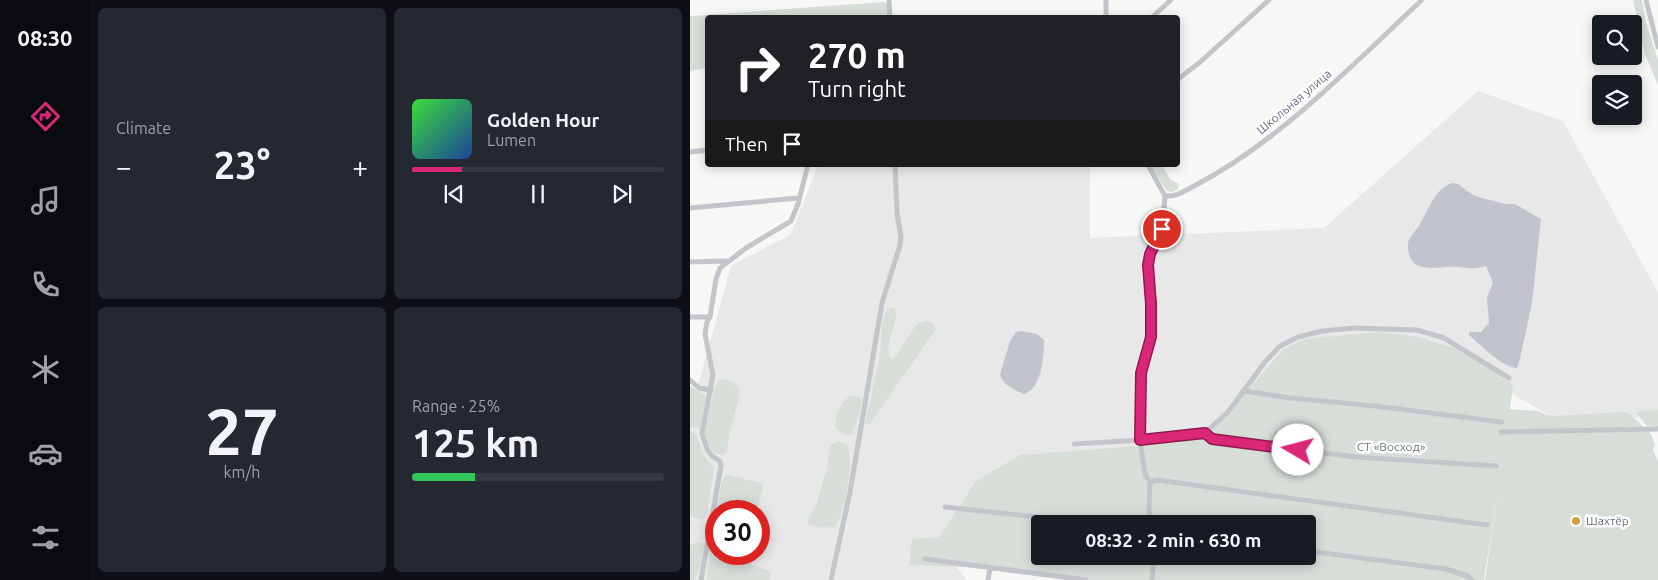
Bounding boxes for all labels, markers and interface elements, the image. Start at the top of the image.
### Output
map controls [1592,15,1642,125]
button: search [1592,15,1642,65]
text: 08:30 [17,25,73,50]
icon: right [725,35,790,100]
text: 270 m [808,35,906,75]
street label: Школьная улица [1254,67,1334,137]
button: layers [1592,75,1642,125]
text: Turn right [808,76,906,101]
icon: directions [28,99,63,134]
text: Golden Hour [487,109,599,131]
text: Climate [116,119,171,137]
icon: arrive [778,130,806,158]
text: Lumen [487,131,536,149]
text: Then [725,133,768,155]
text: 23° [214,144,270,186]
text: − [116,151,132,182]
text: + [352,151,368,182]
icon: previous [440,180,468,208]
icon: pause [524,180,552,208]
icon: next [608,180,636,208]
icon: music [28,183,63,218]
pin [1141,208,1183,250]
icon: arrive [1148,215,1176,243]
icon: phone [28,267,63,302]
icon: climate [28,352,63,387]
text: 27 [205,394,279,467]
text: Range · 25% [412,397,500,415]
text: 125 km [412,422,539,464]
position arrow [1271,423,1323,475]
icon: car [28,436,63,471]
park label: СТ «Восход» [1357,440,1426,453]
text: km/h [224,463,260,481]
speed limit sign: 30 [705,500,770,565]
place label: Шахтёр [1586,514,1629,527]
marker: Шахтёр [1570,515,1582,527]
icon: filters [28,520,63,555]
text: 08:32 · 2 min · 630 m [1086,529,1261,551]

